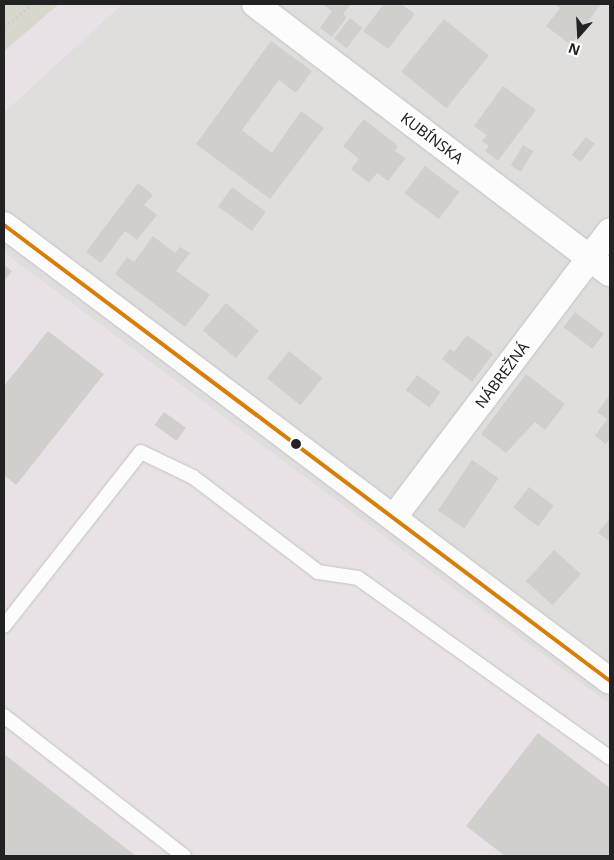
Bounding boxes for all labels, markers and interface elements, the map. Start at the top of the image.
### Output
north arrow [554,10,604,60]
text: N [565,39,582,60]
street label: KUBÍNSKA [397,109,467,167]
street label: NÁBREŽNÁ [471,338,533,412]
unlabelled marker [291,439,301,449]

